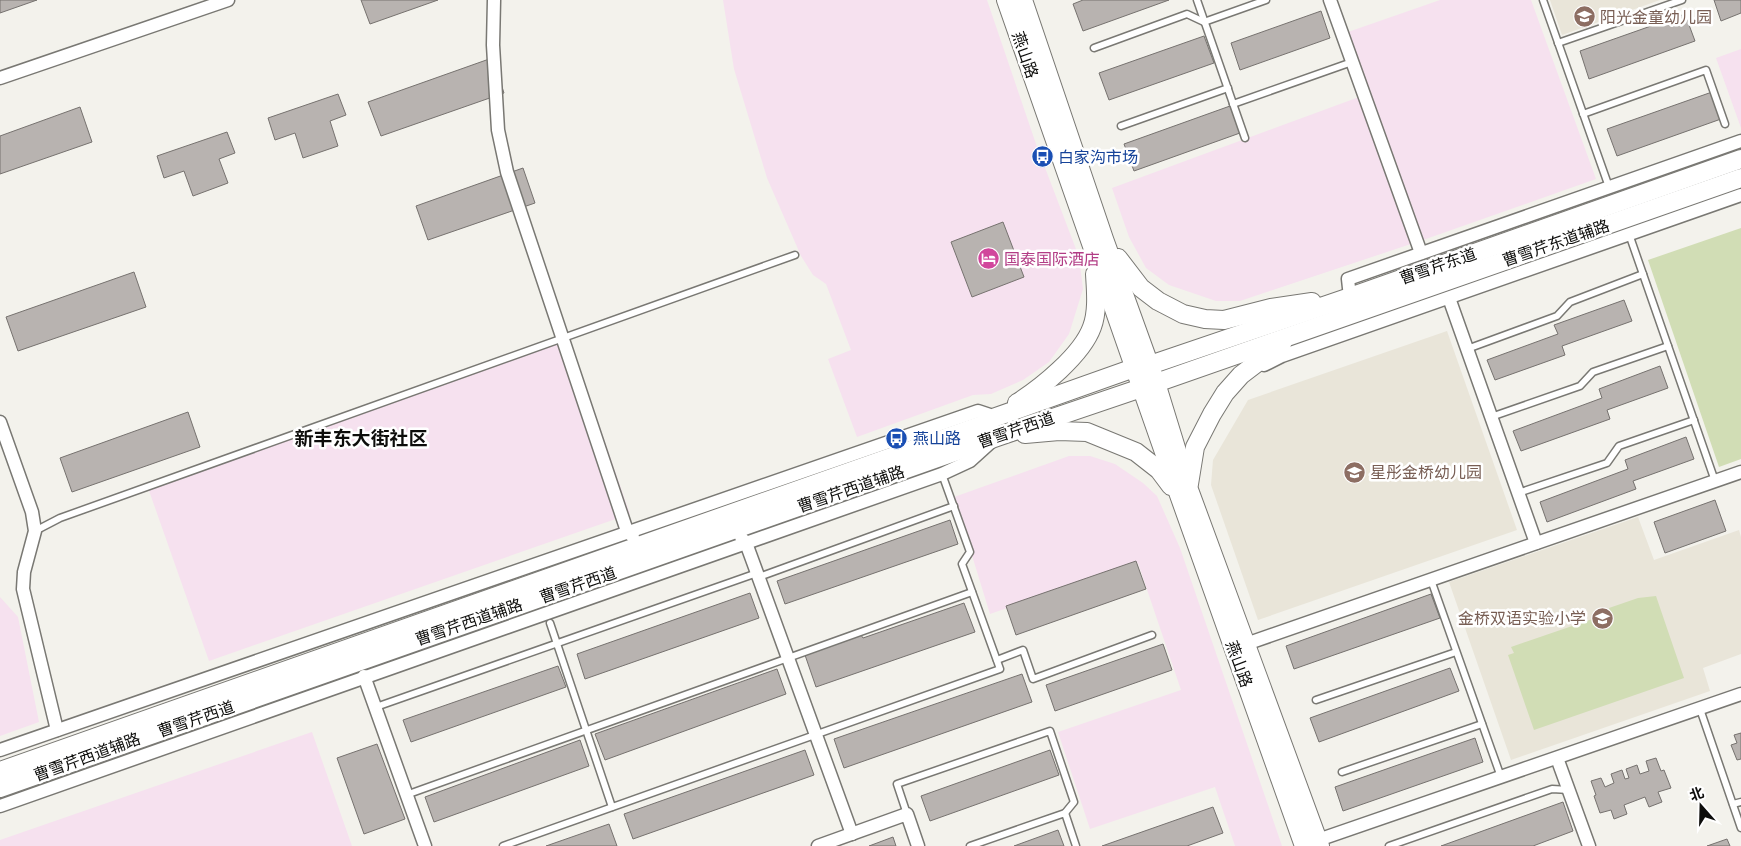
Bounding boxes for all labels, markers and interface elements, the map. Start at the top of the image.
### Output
school or university icon: 阳光金童幼儿园 [1572,5,1596,29]
place label: 阳光金童幼儿园 [1600,9,1712,26]
street label: 燕山路 [1009,30,1041,80]
bus stop icon: 白家沟市场 [1030,145,1054,169]
place label: 白家沟市场 [1058,149,1138,166]
street label: 曹雪芹东道辅路 [1500,217,1612,269]
street label: 曹雪芹东道 [1397,245,1479,287]
hotel icon: 国泰国际酒店 [976,247,1000,271]
place label: 国泰国际酒店 [1004,251,1100,268]
street label: 曹雪芹西道 [975,409,1057,451]
bus stop icon: 燕山路 [885,426,909,450]
district label: 新丰东大街社区 [294,428,428,449]
place label: 燕山路 [913,430,961,447]
school or university icon: 星彤金桥幼儿园 [1342,460,1366,484]
street label: 曹雪芹西道辅路 [795,463,907,515]
place label: 星彤金桥幼儿园 [1370,464,1482,481]
street label: 曹雪芹西道 [537,564,619,606]
street label: 曹雪芹西道辅路 [413,596,525,648]
school or university icon: 金桥双语实验小学 [1590,606,1614,630]
place label: 金桥双语实验小学 [1458,610,1586,627]
street label: 燕山路 [1223,639,1255,689]
street label: 曹雪芹西道 [155,698,237,740]
street label: 曹雪芹西道辅路 [31,730,143,784]
north arrow [1676,781,1726,831]
text: 北 [1687,784,1706,804]

